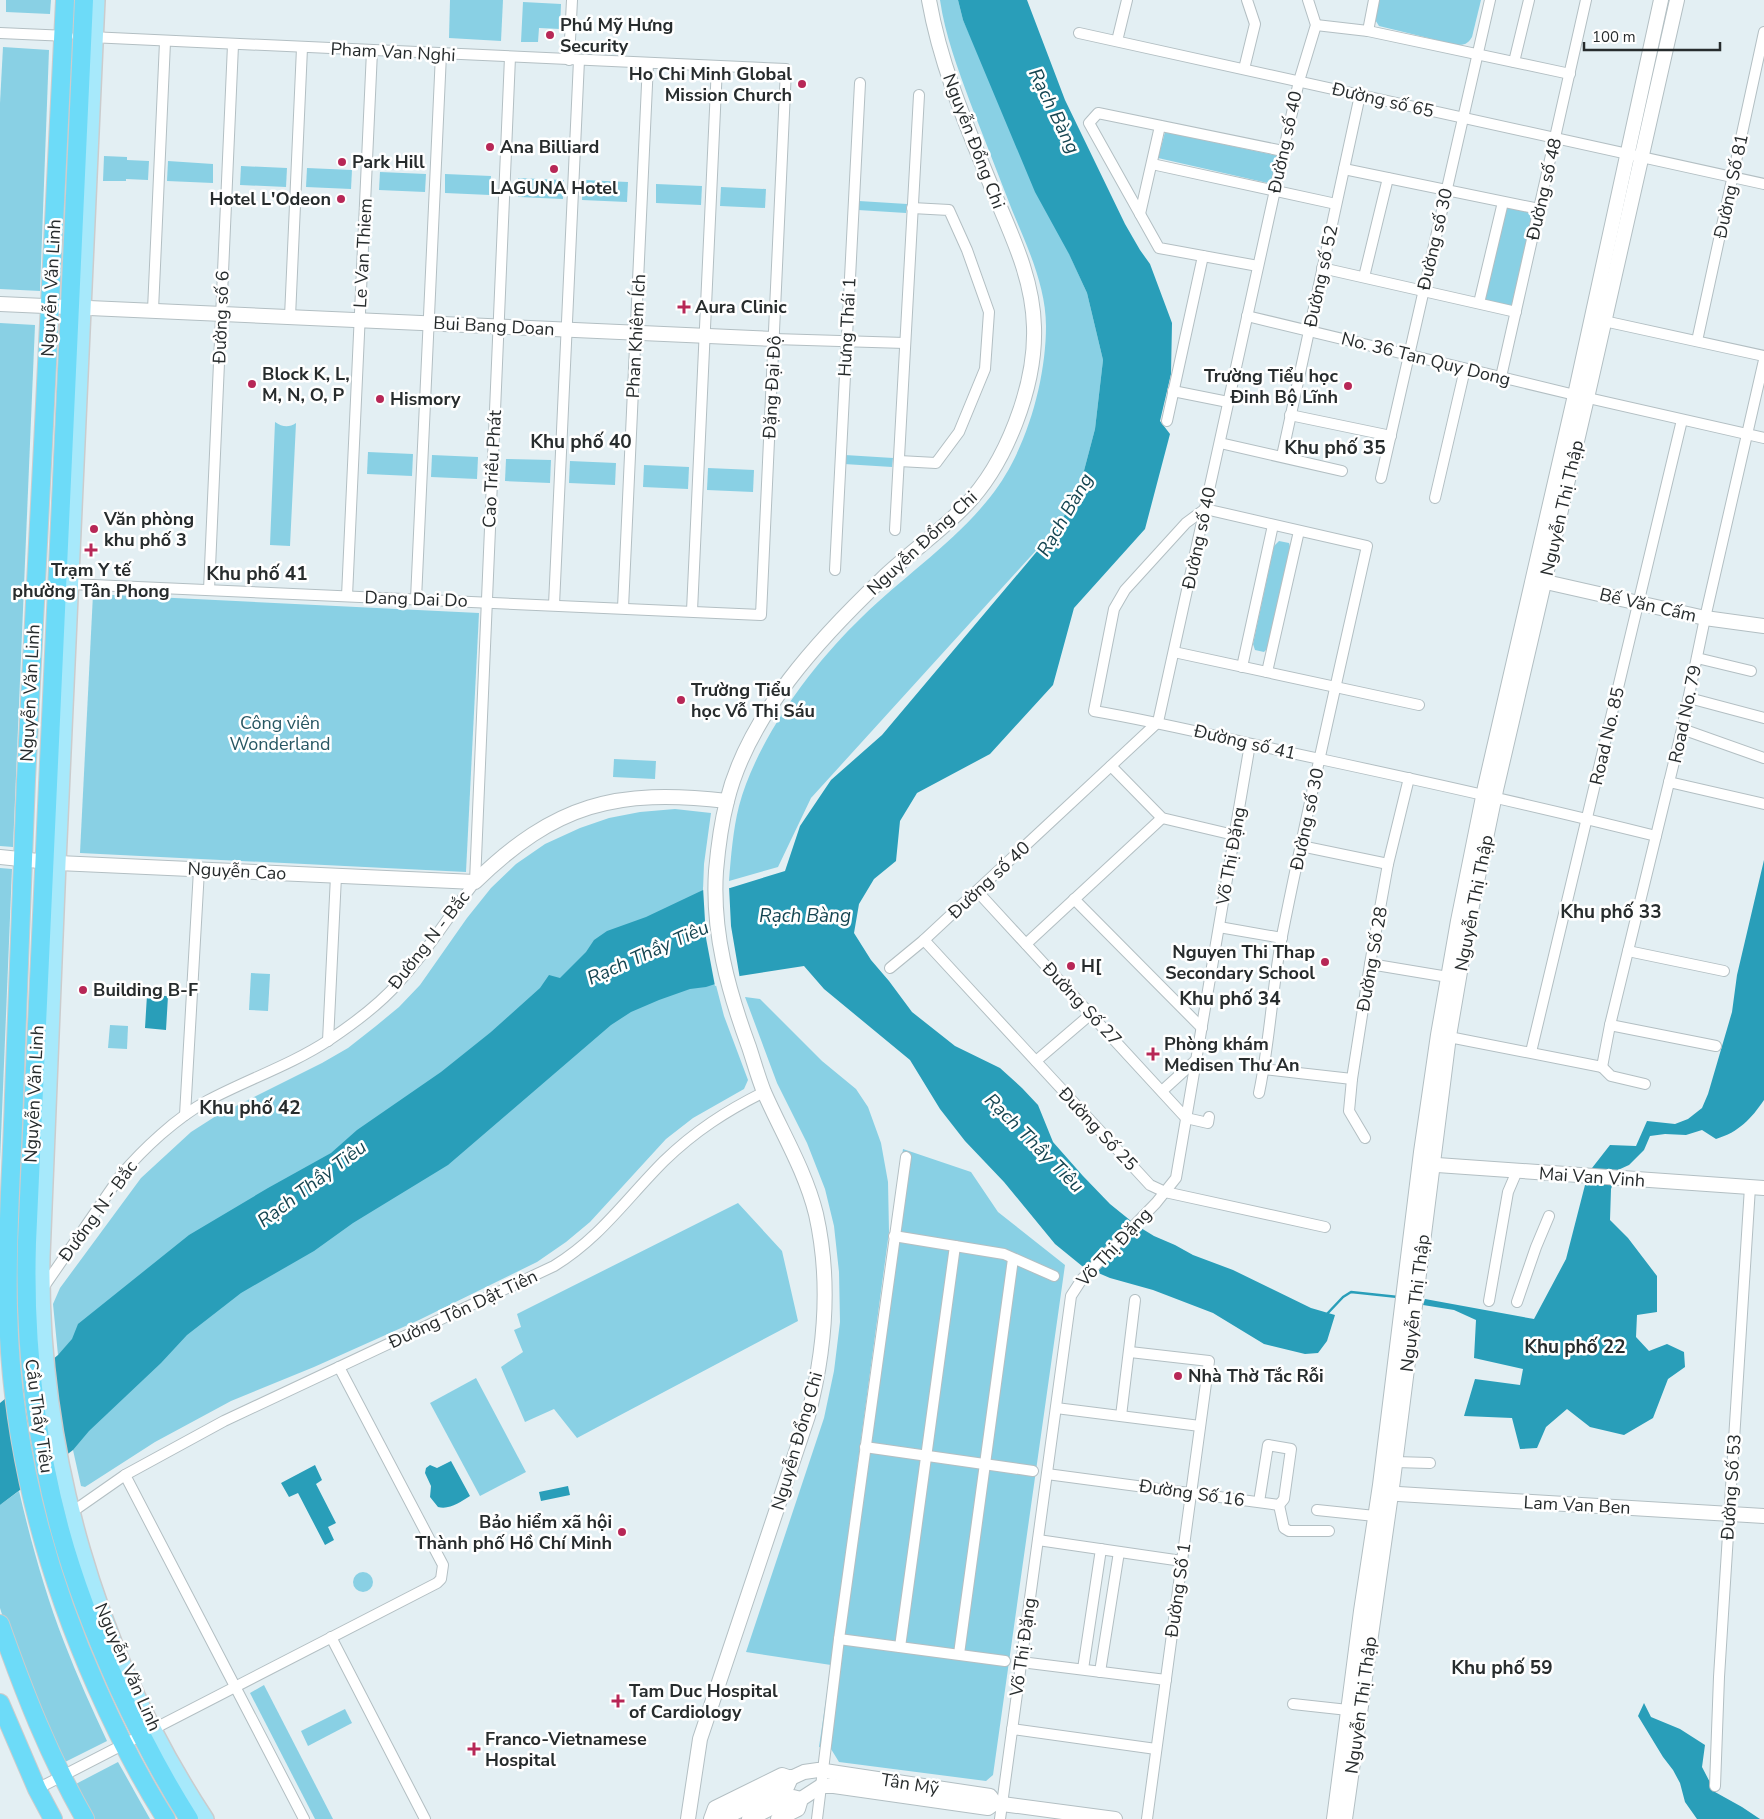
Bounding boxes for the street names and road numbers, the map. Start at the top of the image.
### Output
street label: Pham Van Nghi [330,37,456,67]
street label: Nguyễn Đổng Chi [937,70,1011,212]
street label: Đường số 65 [1329,76,1436,123]
street label: Đường số 40 [1262,89,1308,196]
street label: Đường Số 81 [1708,132,1754,241]
street label: Đường số 48 [1520,136,1567,243]
street label: Đường số 30 [1411,186,1458,293]
street label: Le Van Thiem [348,198,378,308]
street label: Nguyễn Văn Linh [35,219,67,357]
street label: Đường số 52 [1298,223,1344,330]
street label: Đường số 6 [207,270,235,365]
street label: Phan Khiêm Ích [621,273,651,399]
street label: Hưng Thái 1 [832,277,862,377]
street label: Bui Bang Doan [433,311,555,341]
street label: No. 36 Tan Quy Dong [1339,326,1513,392]
street label: Đặng Đại Độ [757,335,787,440]
street label: Cao Triều Phát [477,409,507,528]
street label: Nguyễn Thị Thập [1535,438,1589,578]
street label: Đường số 40 [1176,485,1222,592]
street label: Nguyễn Đổng Chi [862,486,982,600]
street label: Bế Văn Cấm [1597,582,1699,628]
street label: Dang Dai Do [364,585,468,613]
street label: Nguyễn Văn Linh [14,624,46,762]
street label: Road No. 79 [1663,663,1707,765]
street label: Road No. 85 [1584,685,1630,787]
street label: Đường số 41 [1191,718,1298,765]
street label: Đường số 30 [1284,766,1330,873]
street label: Võ Thị Đặng [1210,805,1251,908]
street label: Nguyễn Thị Thập [1449,833,1499,973]
street label: Đường số 40 [942,836,1035,925]
street label: Nguyễn Cao [187,856,287,886]
street label: Đường N - Bắc [382,886,475,995]
street label: Đường Số 28 [1351,905,1393,1014]
street label: Đường Số 27 [1036,956,1127,1051]
street label: Nguyễn Văn Linh [18,1025,50,1163]
street label: Đường Số 25 [1052,1081,1143,1176]
street label: Đường N - Bắc [53,1156,143,1267]
street label: Mai Van Vinh [1538,1161,1646,1193]
street label: Võ Thị Đặng [1071,1202,1157,1292]
street label: Nguyễn Thị Thập [1395,1233,1435,1373]
street label: Đường Tôn Dật Tiên [384,1264,541,1354]
street label: Cầu Thầy Tiêu [19,1357,59,1475]
street label: Nguyễn Đổng Chi [766,1369,828,1513]
street label: Đường Số 53 [1715,1433,1747,1542]
street label: Đường Số 16 [1137,1474,1246,1512]
street label: Lam Van Ben [1523,1490,1631,1520]
street label: Đường Số 1 [1159,1541,1197,1640]
street label: Võ Thị Đặng [1004,1596,1042,1699]
street label: Nguyễn Văn Linh [89,1599,167,1735]
street label: Nguyễn Thị Thập [1339,1635,1383,1775]
street label: Tân Mỹ [879,1768,941,1801]

